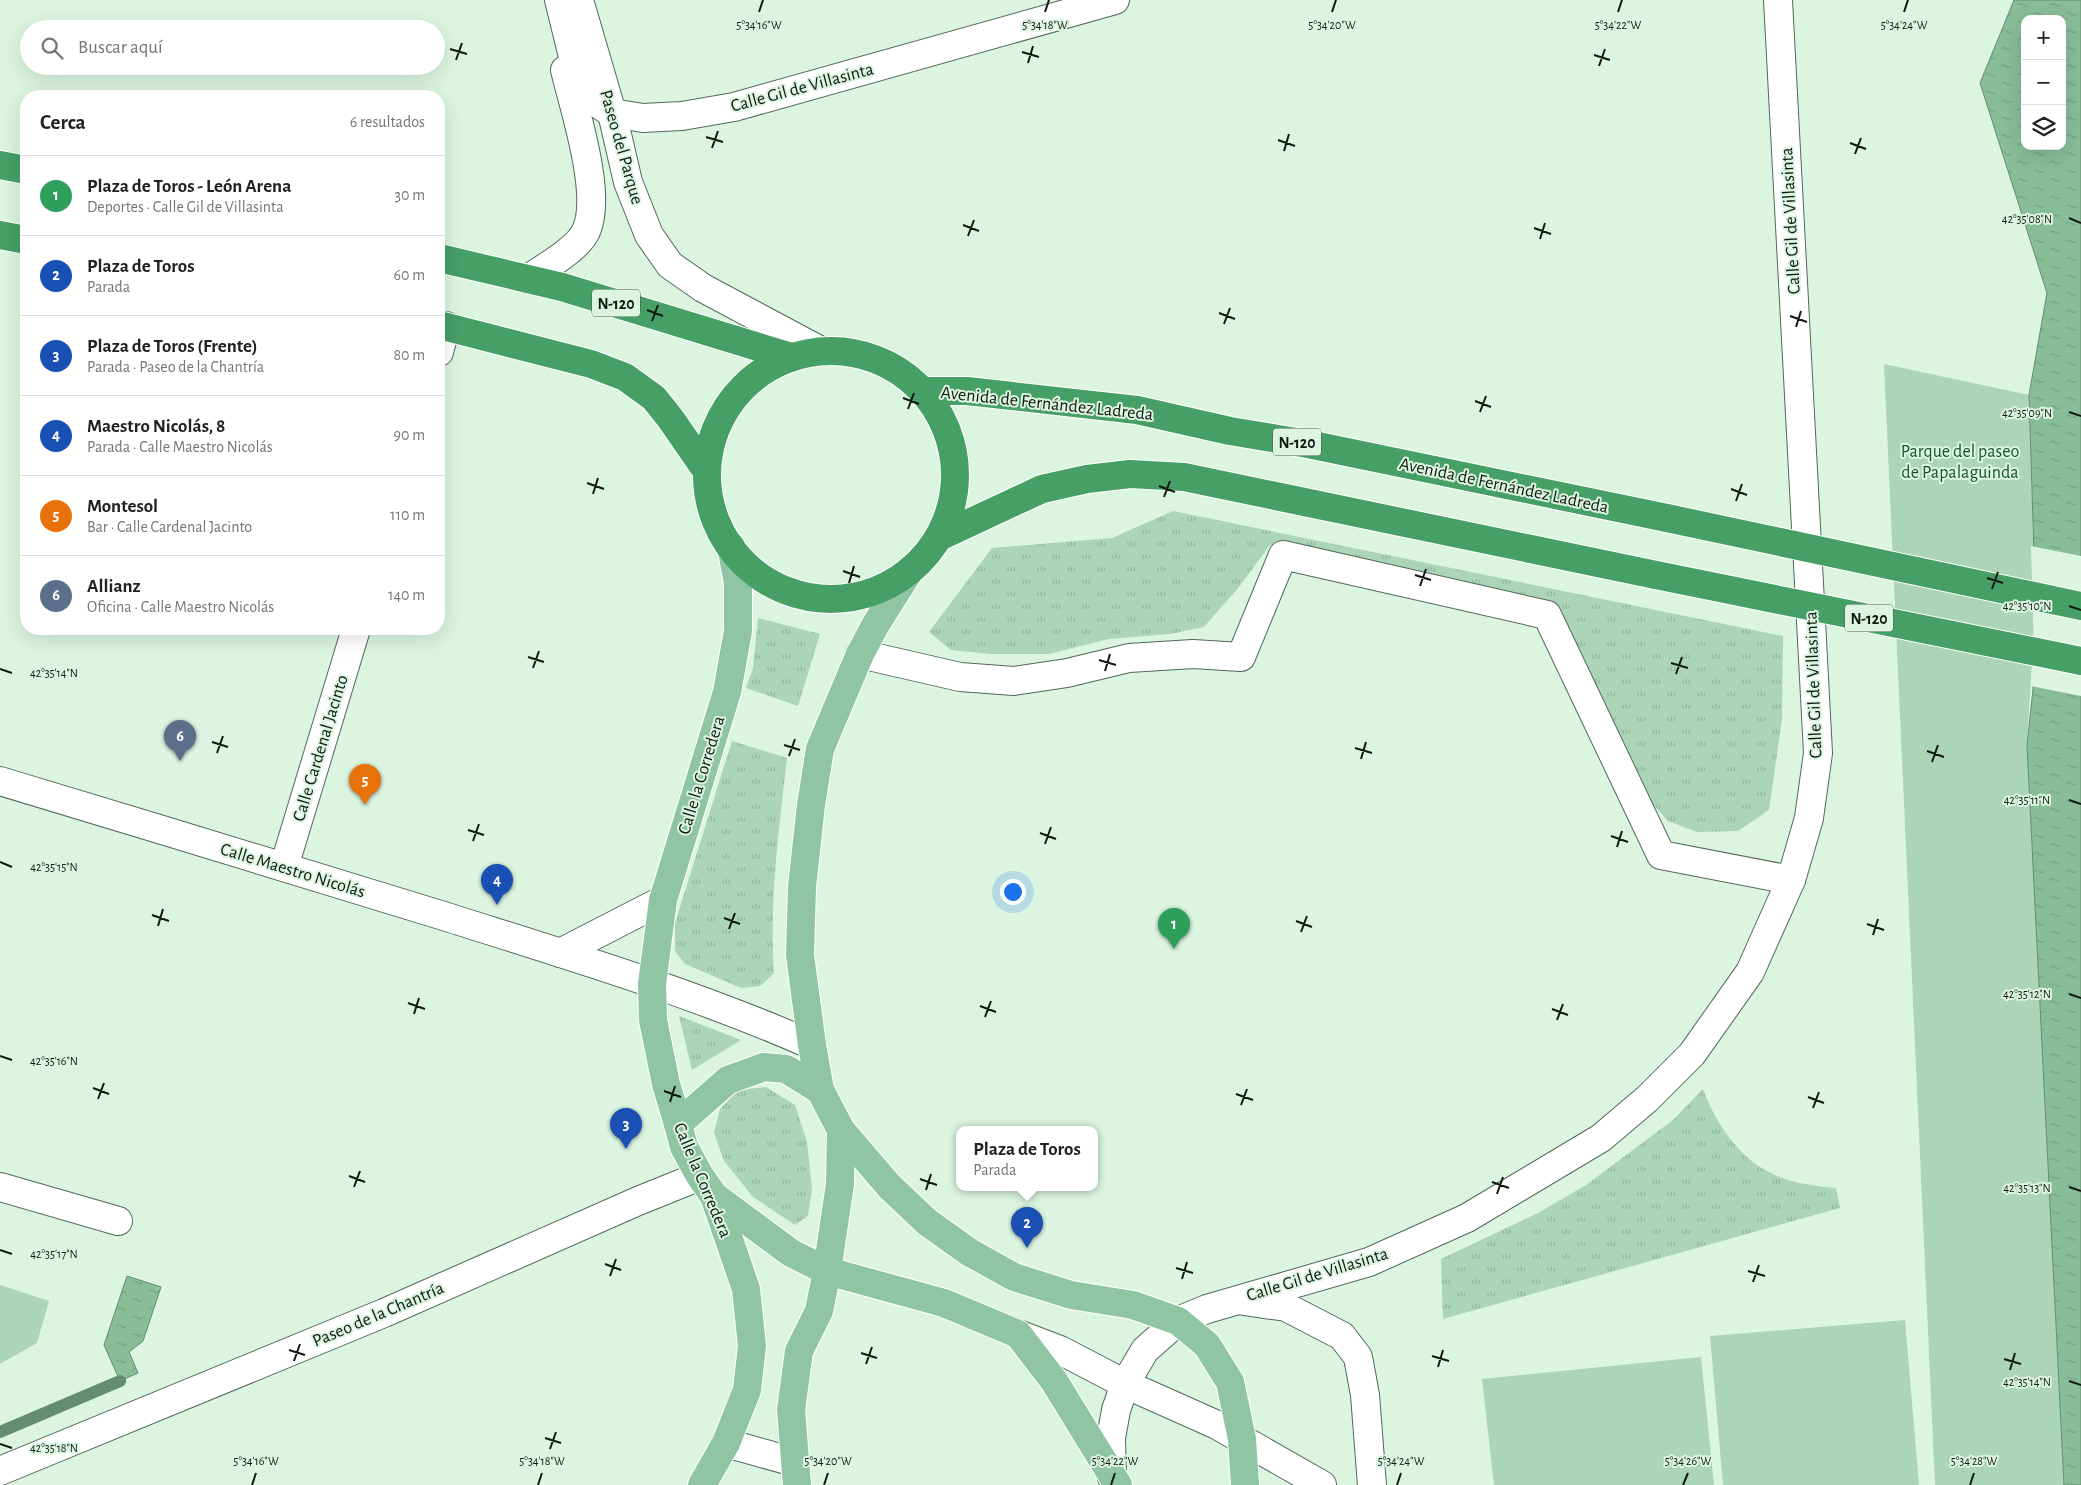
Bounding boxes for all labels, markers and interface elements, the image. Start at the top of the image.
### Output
map controls [2021,15,2066,150]
button: + [2021,15,2066,60]
text: 5°34'16"W [736,19,782,31]
text: 5°34'18"W [1022,19,1068,31]
text: 5°34'20"W [1308,19,1356,31]
text: 5°34'22"W [1595,19,1641,31]
text: 5°34'24"W [1881,19,1928,31]
search box [20,20,445,75]
icon: search [38,34,66,62]
text: Buscar aquí [78,38,163,57]
street label: Calle Gil de Villasinta [729,60,876,116]
button: − [2021,60,2066,105]
street label: Paseo del Parque [596,88,646,207]
button: layers [2021,105,2066,150]
text: Cerca [40,112,86,133]
text: 6 resultados [350,114,425,130]
street label: Calle Gil de Villasinta [1778,147,1804,295]
text: Plaza de Toros - León Arena [87,177,291,196]
text: 1 [53,187,59,203]
text: 30 m [395,187,425,203]
text: Deportes · Calle Gil de Villasinta [87,199,284,215]
text: 42°35'08"N [2002,213,2052,225]
text: Plaza de Toros [87,257,194,276]
text: 2 [52,267,60,283]
text: 60 m [394,267,425,283]
text: Parada [87,279,130,295]
road number: N-120 [592,290,640,316]
text: Plaza de Toros (Frente) [87,337,258,356]
text: 3 [53,347,59,363]
text: 80 m [394,347,425,363]
text: Parada · Paseo de la Chantría [87,359,264,375]
street label: Avenida de Fernández Ladreda [940,384,1154,424]
text: 42°35'09"N [2002,407,2052,419]
text: Maestro Nicolás, 8 [87,417,225,436]
text: 4 [52,427,60,443]
text: 90 m [394,427,425,443]
road number: N-120 [1273,428,1321,456]
text: Parada · Calle Maestro Nicolás [87,439,273,455]
park label: Parque del paseo de Papalaguinda [1901,443,2020,482]
street label: Avenida de Fernández Ladreda [1398,455,1610,517]
text: Montesol [87,497,158,516]
text: 5 [53,507,59,523]
text: 110 m [390,507,425,523]
text: Bar · Calle Cardenal Jacinto [87,519,252,535]
text: Allianz [87,577,141,596]
text: 6 [52,587,60,603]
text: 140 m [388,587,425,603]
text: Oficina · Calle Maestro Nicolás [87,599,274,615]
text: 42°35'10"N [2003,600,2051,612]
road number: N-120 [1845,604,1893,632]
street label: Calle Gil de Villasinta [1802,611,1826,759]
text: 42°35'14"N [30,667,78,679]
street label: Calle Cardenal Jacinto [290,673,352,824]
street label: Calle la Corredera [675,714,729,837]
pin: 6 [164,720,196,761]
pin: 5 [349,764,381,805]
text: 42°35'11"N [2004,794,2050,806]
street label: Calle Maestro Nicolás [218,840,367,902]
text: 42°35'15"N [30,861,78,873]
pin: 4 [481,864,513,905]
your location [1000,879,1026,905]
pin: 1 [1158,908,1190,949]
text: 42°35'12"N [2003,988,2051,1000]
text: 42°35'16"N [30,1055,78,1067]
pin: 3 [610,1108,642,1149]
street label: Calle la Corredera [670,1120,734,1240]
popup [956,1126,1098,1191]
text: Plaza de Toros [973,1140,1081,1159]
text: Parada [973,1162,1016,1178]
text: 42°35'13"N [2003,1182,2051,1194]
pin: 2 [1011,1207,1043,1248]
street label: Calle Gil de Villasinta [1244,1245,1390,1305]
text: 42°35'17"N [30,1248,78,1260]
street label: Paseo de la Chantría [310,1279,447,1351]
text: 42°35'14"N [2003,1376,2051,1388]
text: 42°35'18"N [30,1442,78,1454]
text: 5°34'16"W [233,1455,279,1467]
text: 5°34'18"W [519,1455,565,1467]
text: 5°34'20"W [804,1455,852,1467]
text: 5°34'22"W [1092,1455,1138,1467]
text: 5°34'24"W [1378,1455,1425,1467]
text: 5°34'26"W [1665,1455,1712,1467]
text: 5°34'28"W [1951,1455,1998,1467]

